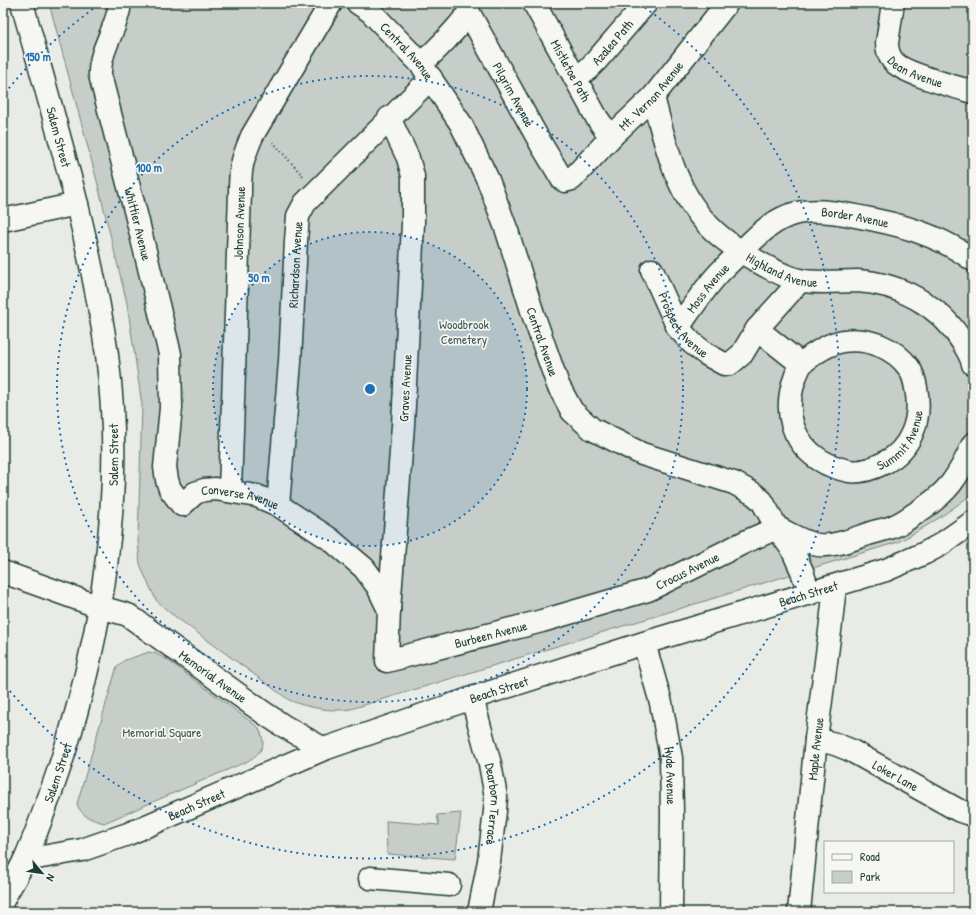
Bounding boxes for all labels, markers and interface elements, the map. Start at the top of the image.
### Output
street label: Azalea Path [587,15,637,69]
street label: Central Avenue [376,18,438,83]
street label: Mistletoe Path [547,36,595,105]
text: 150 m [25,48,51,65]
street label: Dean Avenue [883,52,945,92]
street label: Mt. Vernon Avenue [614,57,687,134]
street label: Pilgrim Avenue [489,59,539,130]
street label: Salem Street [42,105,76,170]
text: 100 m [136,159,162,176]
street label: Whittier Avenue [120,186,156,262]
street label: Johnson Avenue [229,186,249,260]
street label: Border Avenue [821,202,891,232]
street label: Richardson Avenue [284,221,307,308]
street label: Highland Avenue [743,248,818,291]
street label: Moss Avenue [682,259,733,316]
text: 50 m [248,269,270,286]
street label: Prospect Avenue [654,289,712,362]
street label: Central Avenue [522,305,563,379]
park label: Woodbrook Cemetery [439,315,489,348]
street label: Graves Avenue [394,354,416,422]
centre of rings [363,382,377,396]
street label: Summit Avenue [874,410,926,474]
street label: Salem Street [104,423,122,486]
street label: Converse Avenue [200,480,282,513]
street label: Crocus Avenue [652,547,722,594]
street label: Beach Street [777,576,841,611]
street label: Burbeen Avenue [453,616,529,652]
street label: Memorial Avenue [175,646,251,707]
street label: Beach Street [467,671,531,707]
street label: Maple Avenue [803,716,828,781]
park label: Memorial Square [123,723,201,741]
street label: Salem Street [39,740,76,805]
street label: Hyde Avenue [660,745,681,805]
street label: Loker Lane [870,755,922,795]
street label: Dearborn Terrace [481,762,505,846]
street label: Beach Street [165,784,228,825]
legend [824,841,954,893]
text: Road [860,848,880,865]
north arrow [22,853,62,893]
text: Park [860,868,880,885]
text: N [43,872,58,884]

